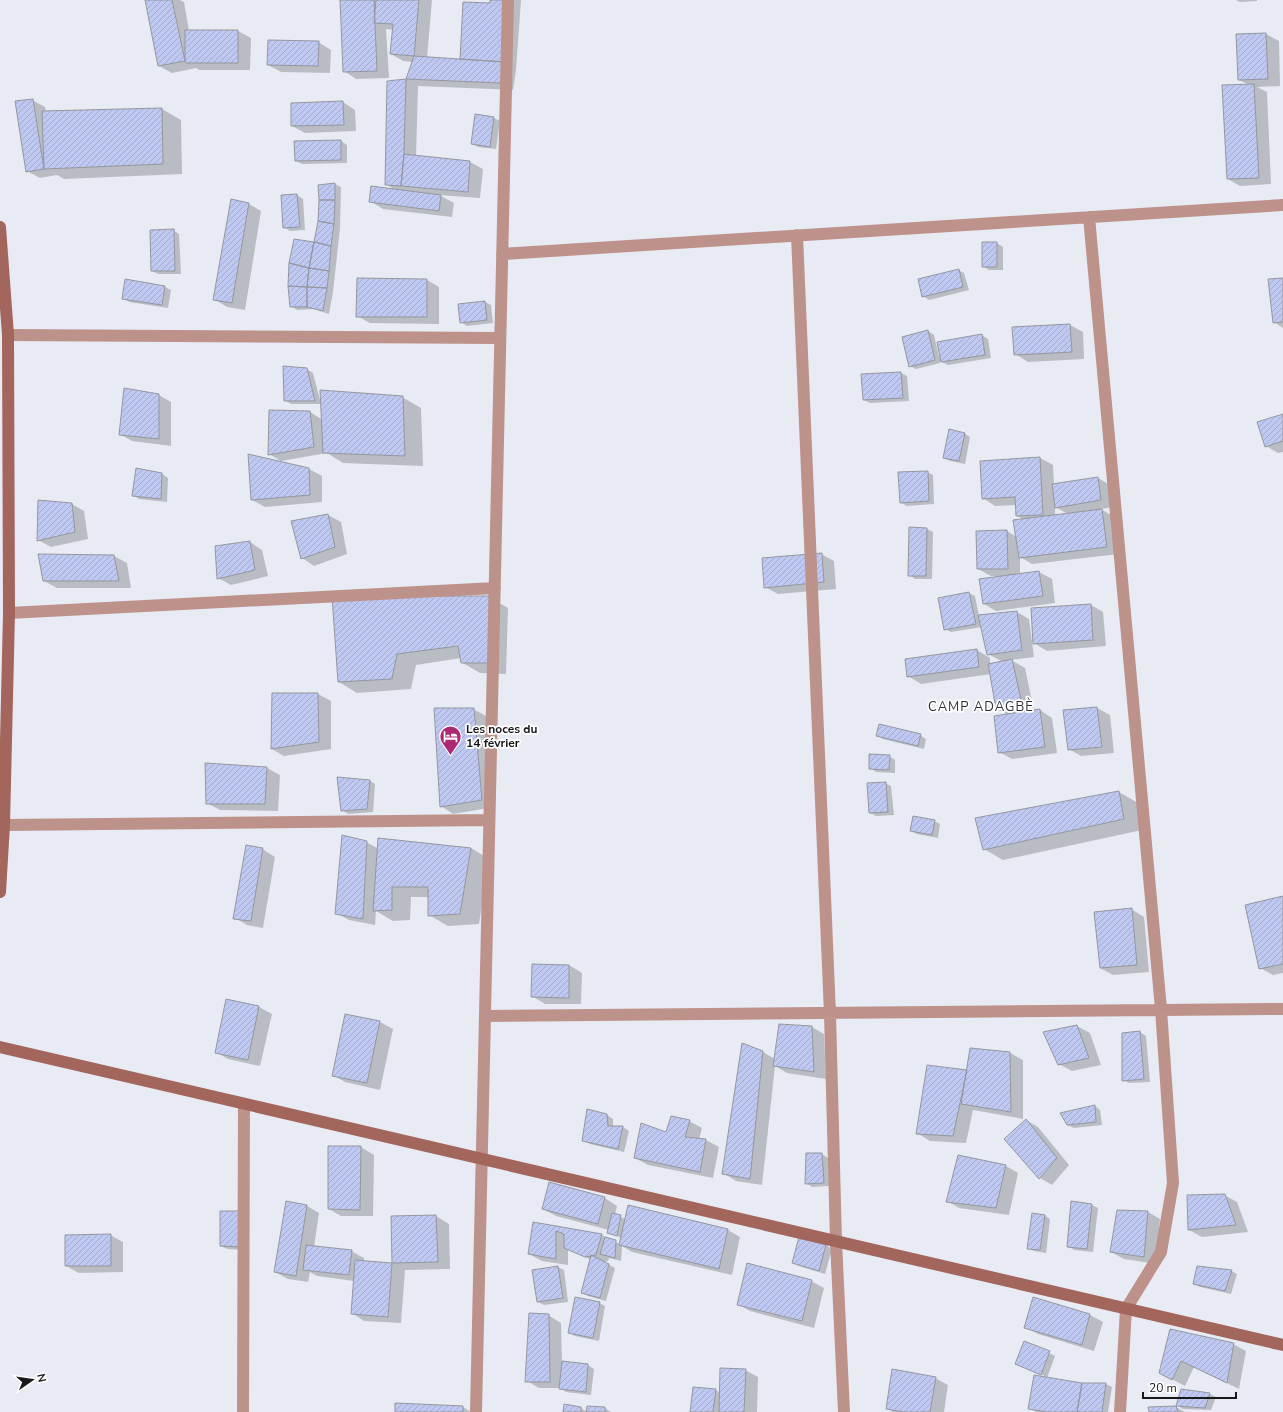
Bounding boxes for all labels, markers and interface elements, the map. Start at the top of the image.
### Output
district label: CAMP ADAGBÈ [928,697,1034,716]
place label: Les noces du 14 février [466,721,538,751]
hotel icon: Les noces du 14 février [437,723,463,756]
north arrow [12,1360,52,1400]
text: N [33,1372,49,1384]
scale bar [1143,1374,1236,1400]
text: 20 m [1149,1380,1177,1396]

